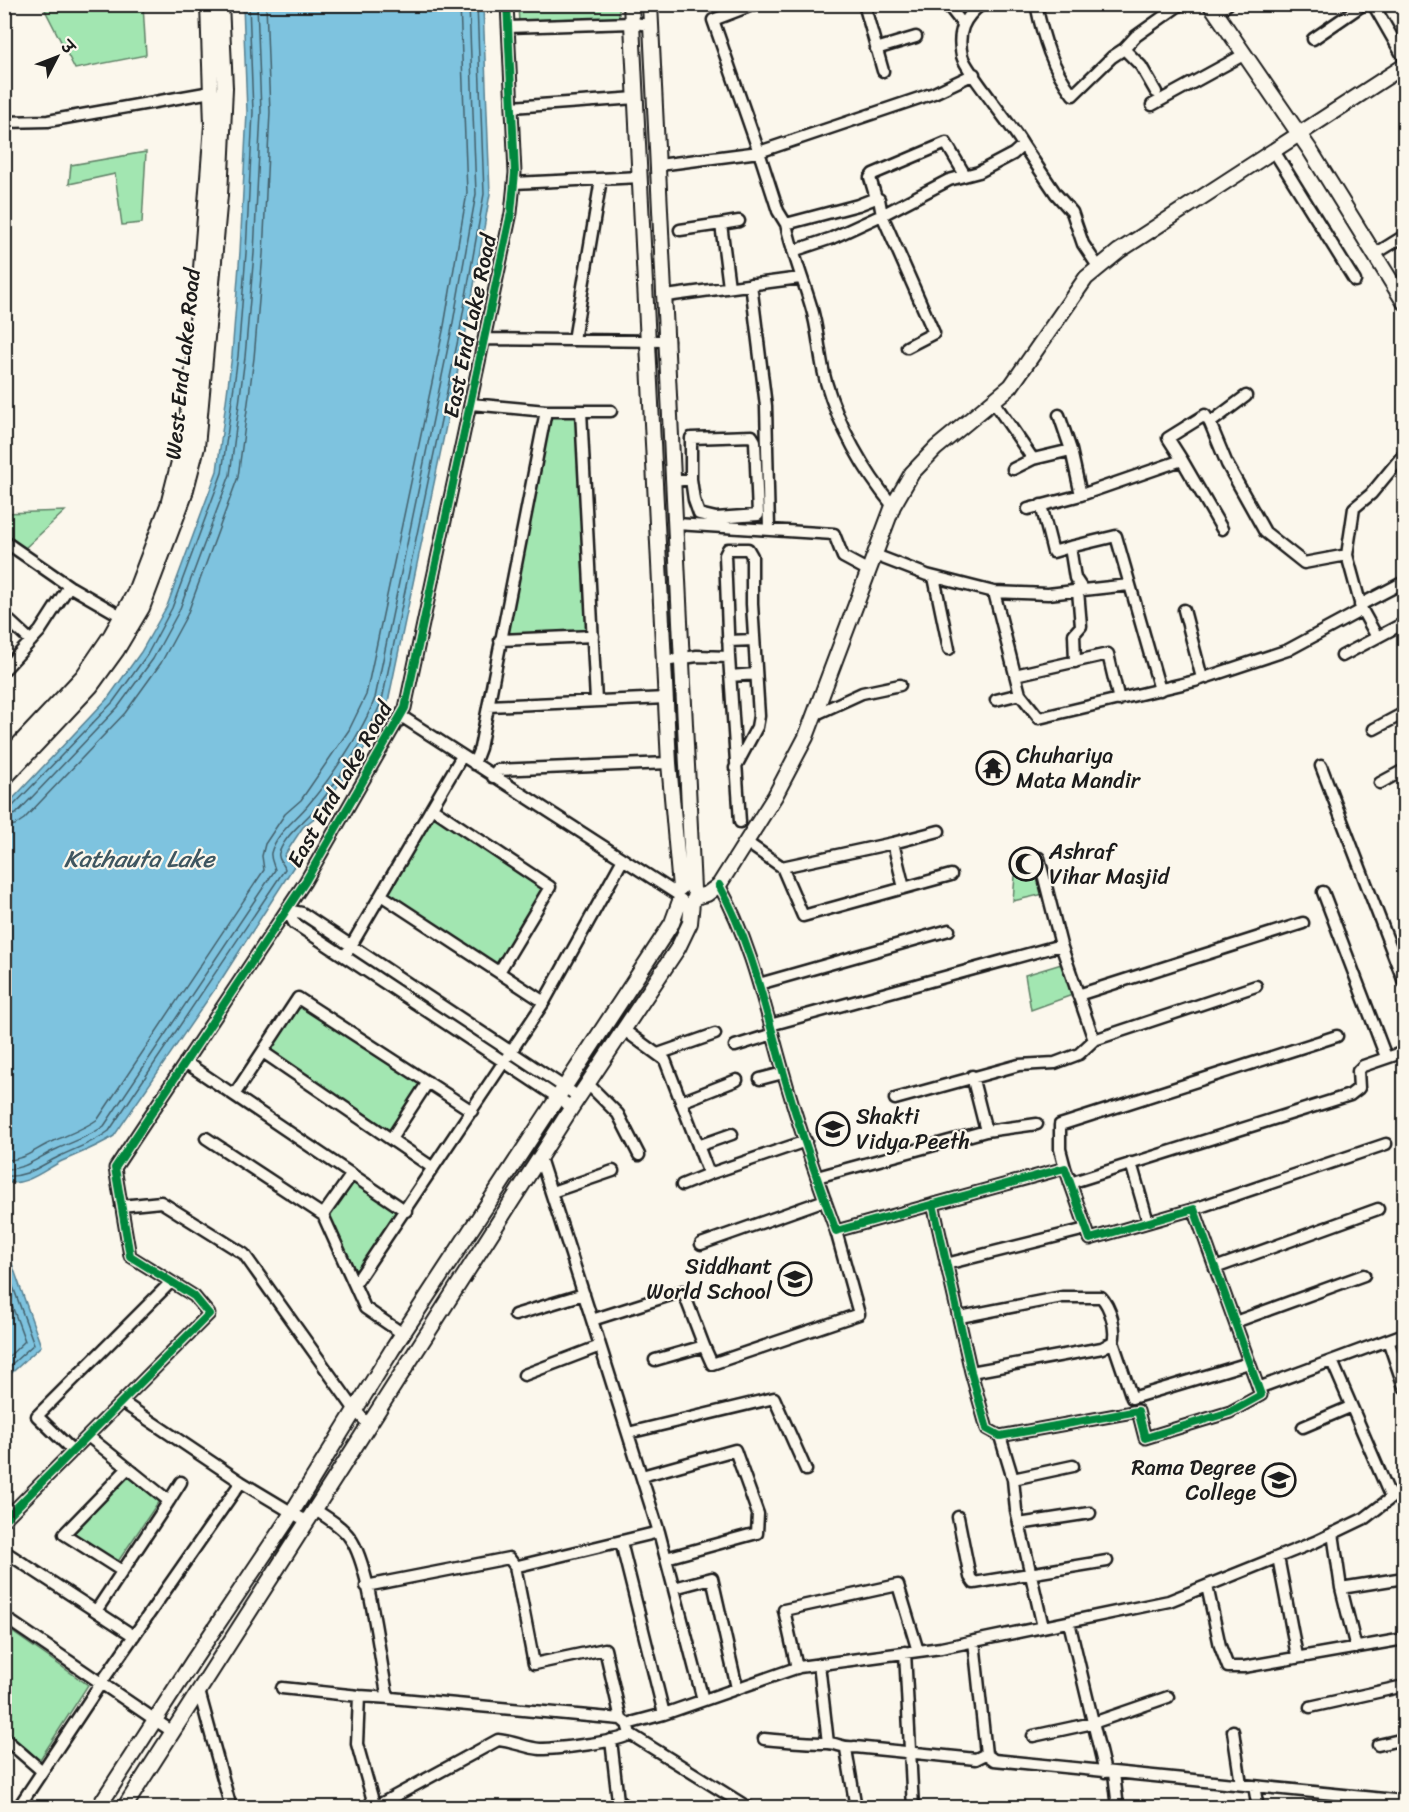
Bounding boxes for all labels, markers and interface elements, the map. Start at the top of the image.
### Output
north arrow [27,27,87,87]
text: उ [52,32,83,62]
street label: East End Lake Road [431,229,508,422]
street label: West End Lake Road [153,265,212,462]
street label: East End Lake Road [276,692,404,875]
place label: Chuhariya Mata Mandir [1016,736,1142,800]
temple icon: Chuhariya Mata Mandir [975,750,1011,786]
place label: Ashraf Vihar Masjid [1048,832,1171,896]
water label: Kathauta Lake [64,838,216,880]
mosque icon: Ashraf Vihar Masjid [1008,846,1044,882]
place label: Shakti Vidya Peeth [856,1097,970,1161]
school or university icon: Shakti Vidya Peeth [815,1111,851,1147]
place label: Siddhant World School [646,1247,773,1311]
school or university icon: Siddhant World School [777,1261,813,1297]
place label: Rama Degree College [1131,1448,1256,1512]
school or university icon: Rama Degree College [1261,1462,1297,1498]

